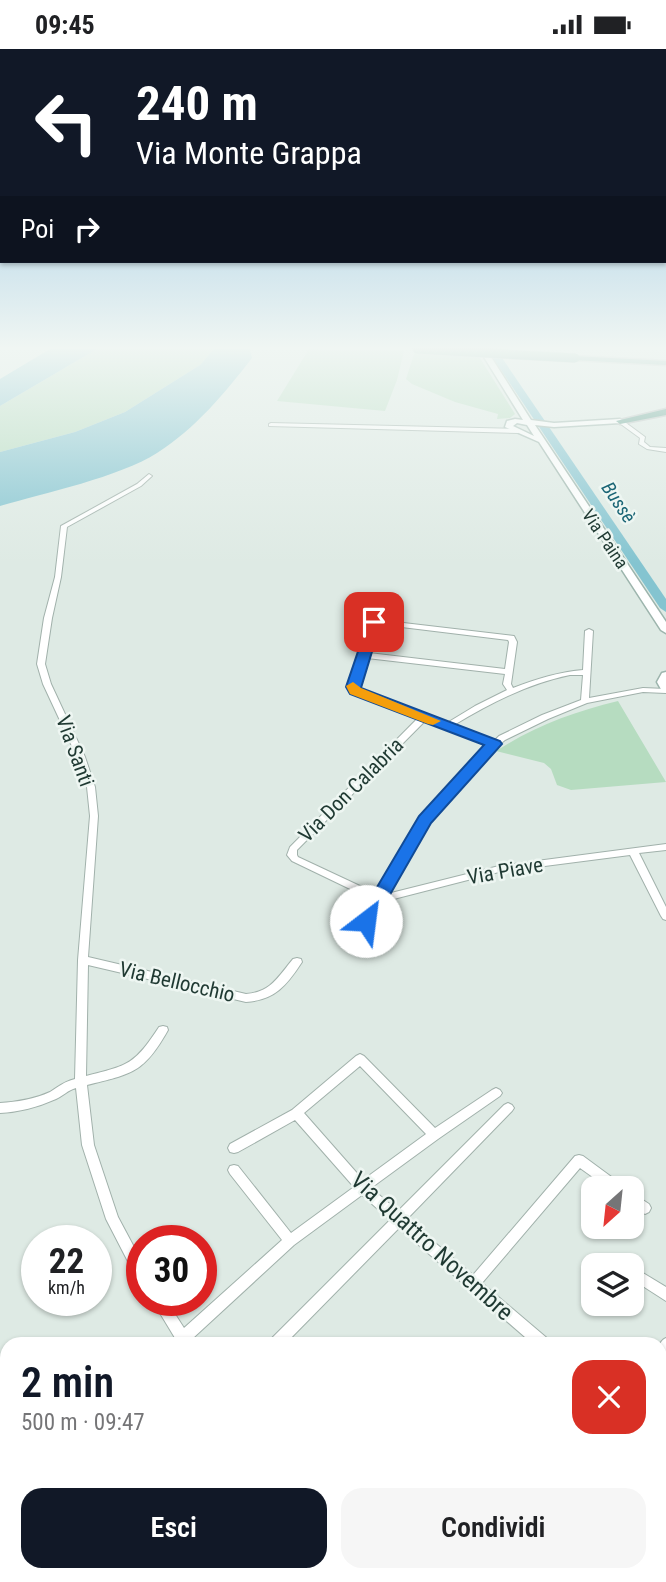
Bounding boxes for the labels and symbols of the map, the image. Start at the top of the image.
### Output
water label: Bussè [597,477,641,527]
street label: Via Paina [578,505,633,572]
pin [344,592,404,652]
street label: Via Santi [51,712,99,790]
street label: Via Don Calabria [294,733,408,847]
street label: Via Piave [465,853,545,889]
position arrow [329,884,403,958]
street label: Via Bellocchio [117,957,237,1007]
street label: Via Quattro Novembre [345,1166,519,1326]
north arrow [581,1176,644,1239]
speed limit sign: 30 [126,1225,217,1316]

